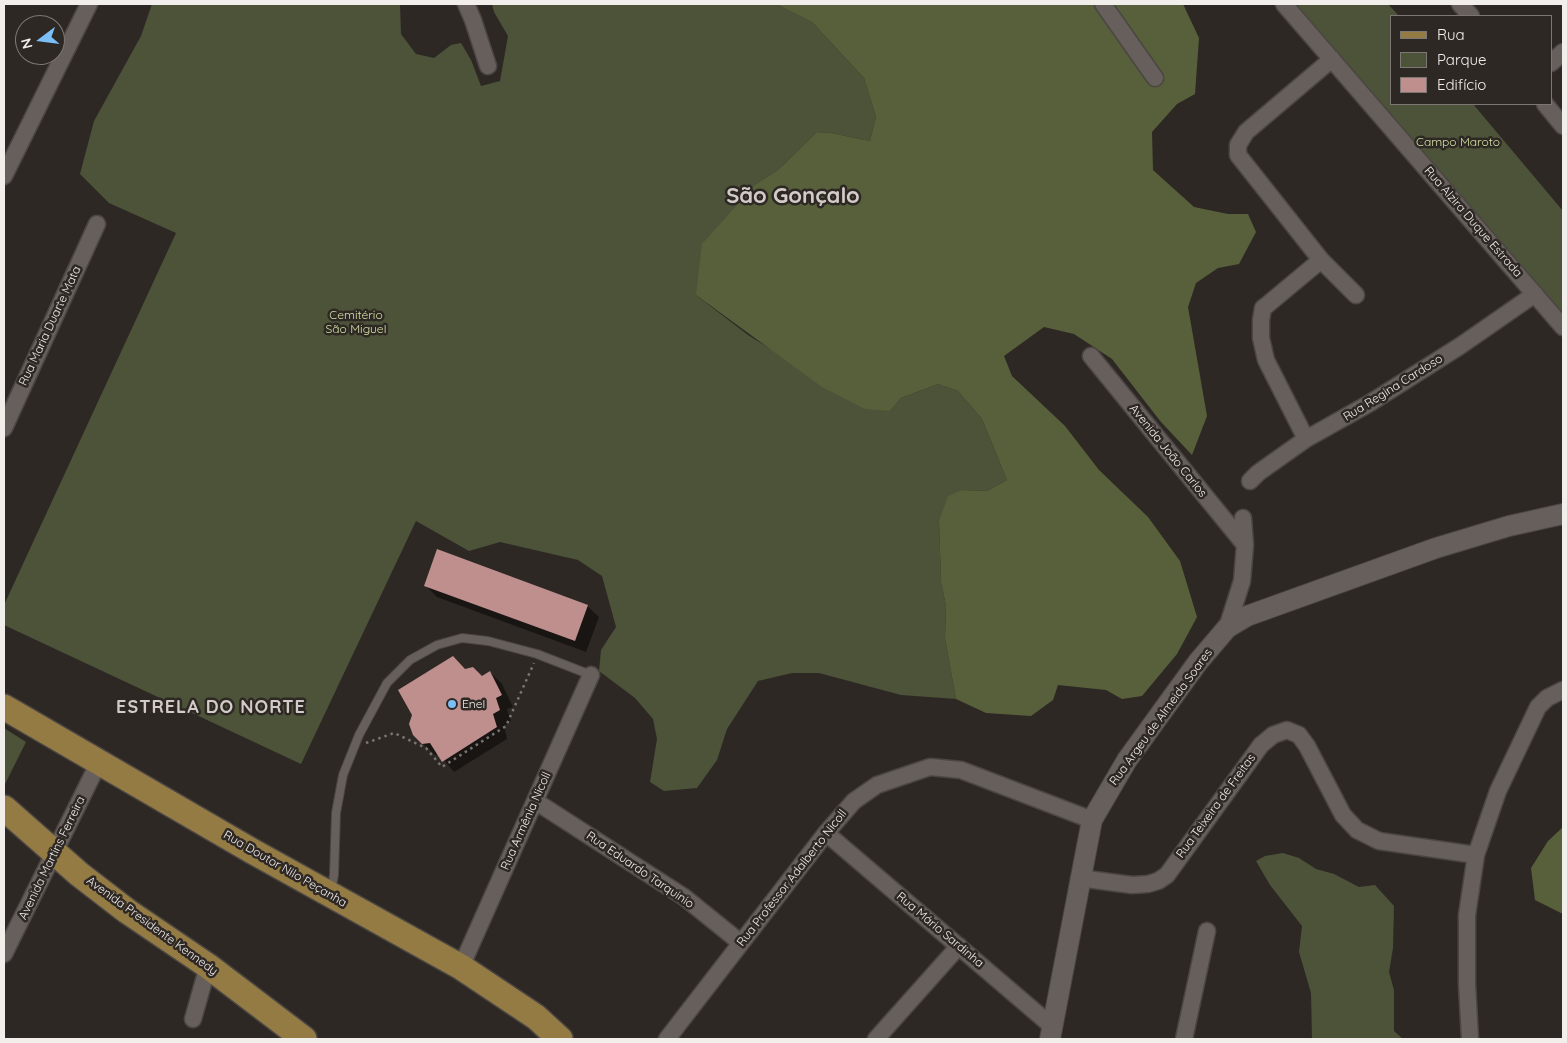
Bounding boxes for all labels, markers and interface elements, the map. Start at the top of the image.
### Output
north arrow [15,15,65,65]
legend [1390,15,1552,105]
text: Rua [1437,25,1465,44]
text: N [16,36,37,51]
text: Parque [1437,50,1487,69]
text: Edifício [1437,75,1486,94]
park label: Campo Maroto [1416,135,1500,149]
street label: Rua Alzira Duque Estrada [1421,164,1525,280]
district label: São Gonçalo [726,183,860,209]
street label: Rua Maria Duarte Mata [16,264,84,388]
park label: Cemitério São Miguel [326,308,386,336]
street label: Rua Regina Cardoso [1341,352,1445,424]
street label: Avenida João Carlos [1126,402,1210,500]
street label: Rua Argeu de Almeida Soares [1106,646,1216,788]
district label: ESTRELA DO NORTE [114,697,308,719]
place label: Enel [462,697,485,711]
marker: Enel [446,698,458,710]
street label: Rua Teixeira de Freitas [1173,751,1259,861]
street label: Rua Armênia Nicoll [498,770,554,872]
street label: Avenida Martins Ferreira [16,794,88,922]
street label: Rua Professor Adalberto Nicoll [734,807,850,949]
street label: Rua Doutor Nilo Peçanha [221,828,349,910]
street label: Rua Eduardo Tarquinio [583,829,697,911]
street label: Avenida Presidente Kennedy [84,874,220,978]
street label: Rua Mário Sardinha [893,889,987,971]

